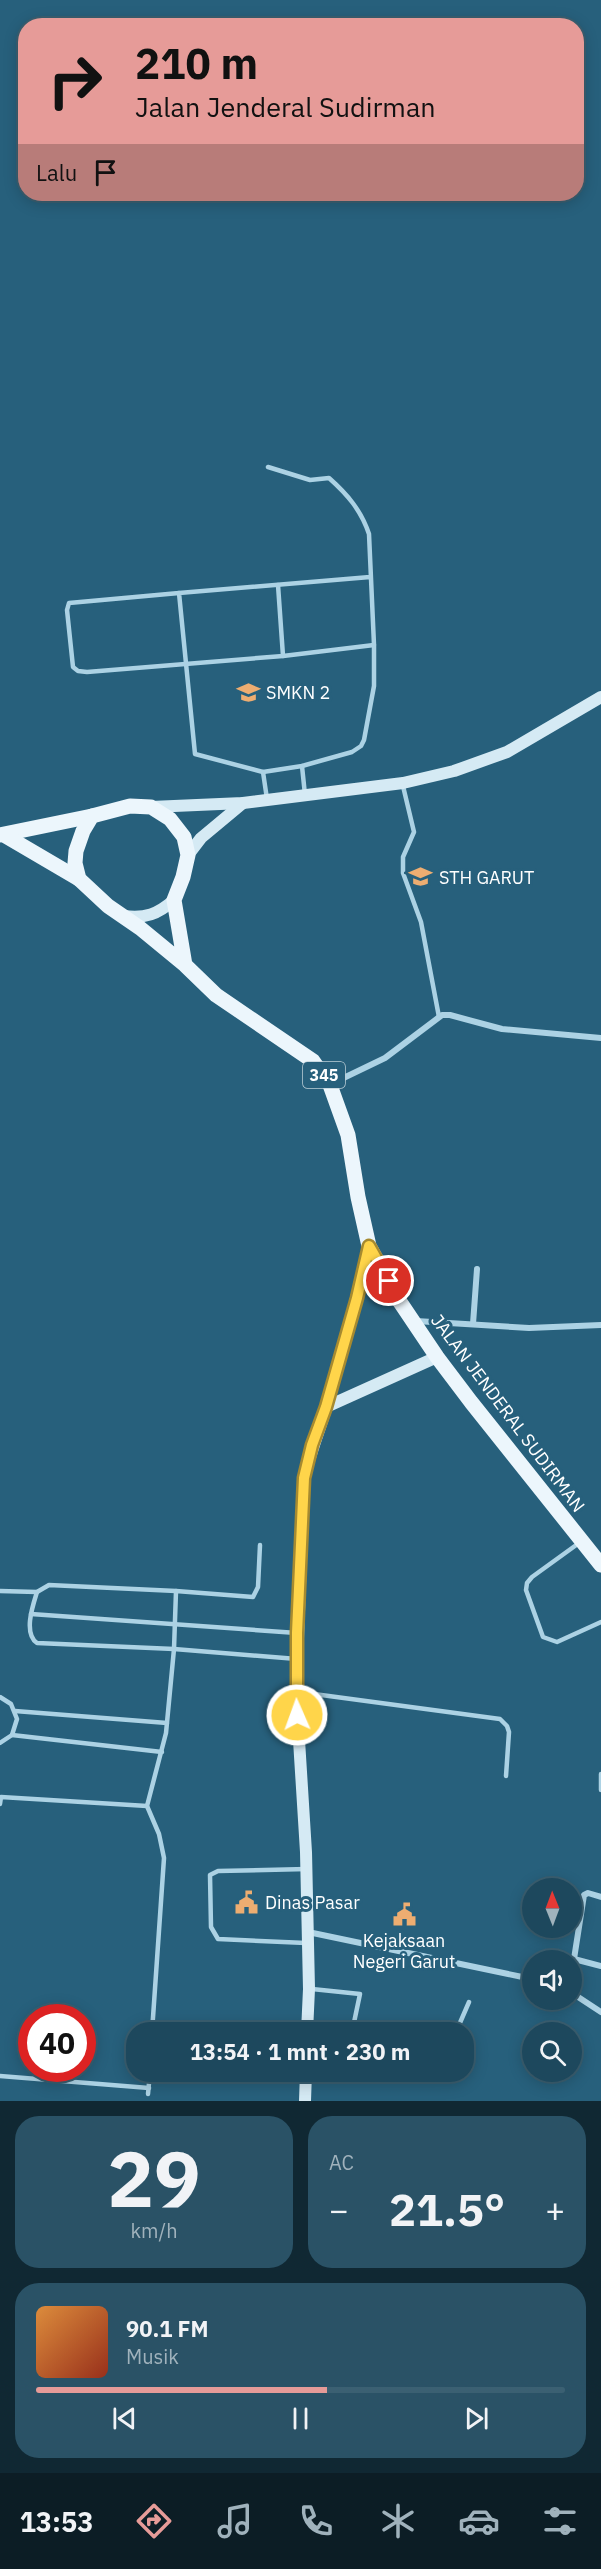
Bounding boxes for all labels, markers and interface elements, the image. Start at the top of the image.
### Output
text: 210 m [135,36,258,91]
icon: right [36,42,114,120]
text: Jalan Jenderal Sudirman [135,89,436,124]
icon: arrive [89,156,122,189]
text: Lalu [36,158,77,187]
school or university icon: SMKN 2 [235,679,261,705]
place label: SMKN 2 [266,681,330,704]
school or university icon: STH GARUT [408,864,434,890]
place label: STH GARUT [439,866,534,889]
road number: 345 [303,1062,345,1088]
pin [363,1255,414,1306]
icon: arrive [372,1264,405,1297]
street label: JALAN JENDERAL SUDIRMAN [426,1309,590,1517]
position arrow [265,1683,329,1747]
north arrow [522,1878,582,1938]
map controls [522,1878,582,2082]
public building icon: Dinas Pasar [234,1889,260,1915]
place label: Dinas Pasar [265,1891,360,1914]
public building icon: Kejaksaan Negeri Garut [391,1901,417,1927]
place label: Kejaksaan Negeri Garut [353,1929,455,1973]
button: sound [522,1950,582,2010]
speed limit sign: 40 [18,2004,96,2082]
button: search [522,2022,582,2082]
text: 13:54 · 1 mnt · 230 m [190,2037,410,2066]
text: 29 [107,2127,201,2228]
text: AC [329,2149,354,2176]
text: 21.5° [389,2180,505,2238]
text: − [329,2188,349,2231]
text: + [545,2188,565,2231]
text: km/h [130,2217,178,2244]
text: 90.1 FM [126,2314,209,2343]
text: Musik [126,2343,179,2370]
icon: previous [108,2402,141,2435]
icon: pause [284,2402,317,2435]
icon: next [460,2402,493,2435]
icon: directions [133,2500,175,2542]
icon: music [214,2500,256,2542]
icon: phone [295,2500,337,2542]
icon: climate [377,2500,419,2542]
icon: car [458,2500,500,2542]
icon: filters [539,2500,581,2542]
text: 13:53 [20,2504,93,2539]

